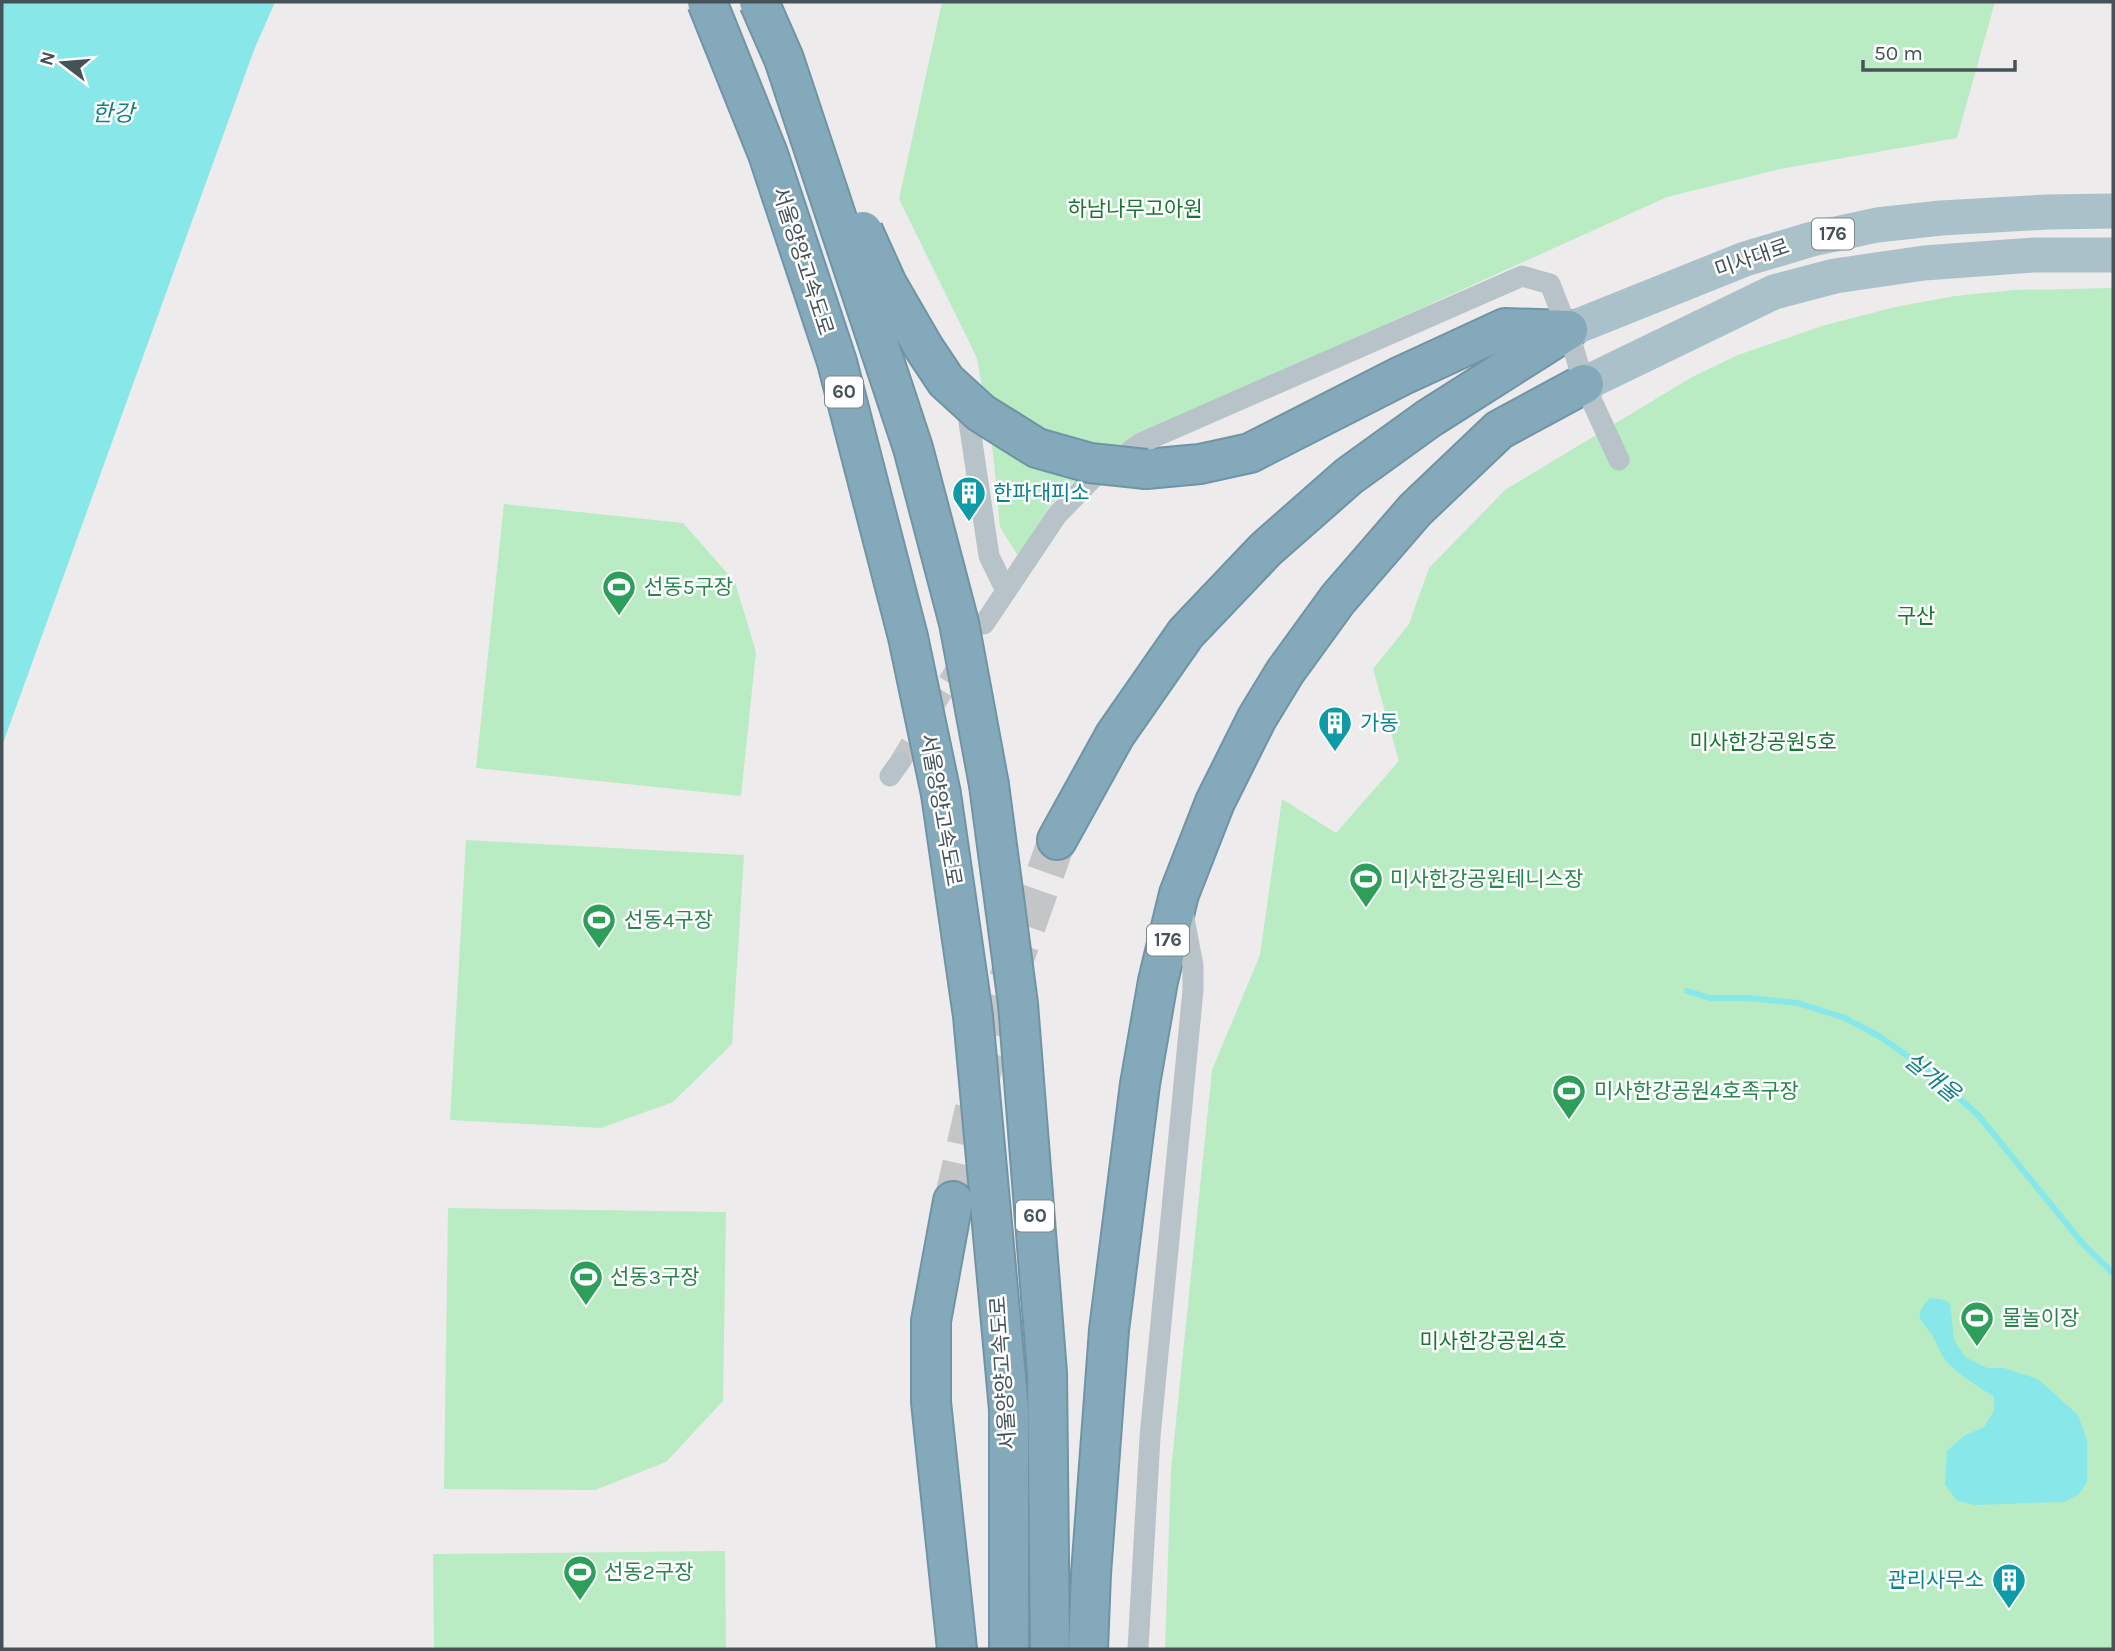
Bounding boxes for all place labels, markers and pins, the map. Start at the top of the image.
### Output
building icon: 한파대피소 [950,474,988,523]
place label: 한파대피소 [993,481,1090,505]
sports icon: 선동5구장 [600,568,638,617]
place label: 선동5구장 [644,575,733,599]
building icon: 가동 [1316,704,1354,753]
place label: 가동 [1360,711,1399,735]
sports icon: 미사한강공원테니스장 [1347,860,1385,909]
place label: 미사한강공원테니스장 [1390,867,1583,891]
sports icon: 선동4구장 [580,901,618,950]
place label: 선동4구장 [624,908,713,932]
sports icon: 미사한강공원4호족구장 [1550,1072,1588,1121]
place label: 미사한강공원4호족구장 [1594,1079,1799,1103]
sports icon: 선동3구장 [567,1258,605,1307]
place label: 선동3구장 [610,1265,700,1289]
sports icon: 물놀이장 [1958,1299,1996,1348]
place label: 물놀이장 [2002,1306,2079,1330]
sports icon: 선동2구장 [561,1553,599,1602]
place label: 선동2구장 [604,1560,693,1584]
building icon: 관리사무소 [1990,1561,2028,1610]
place label: 관리사무소 [1887,1568,1984,1592]

